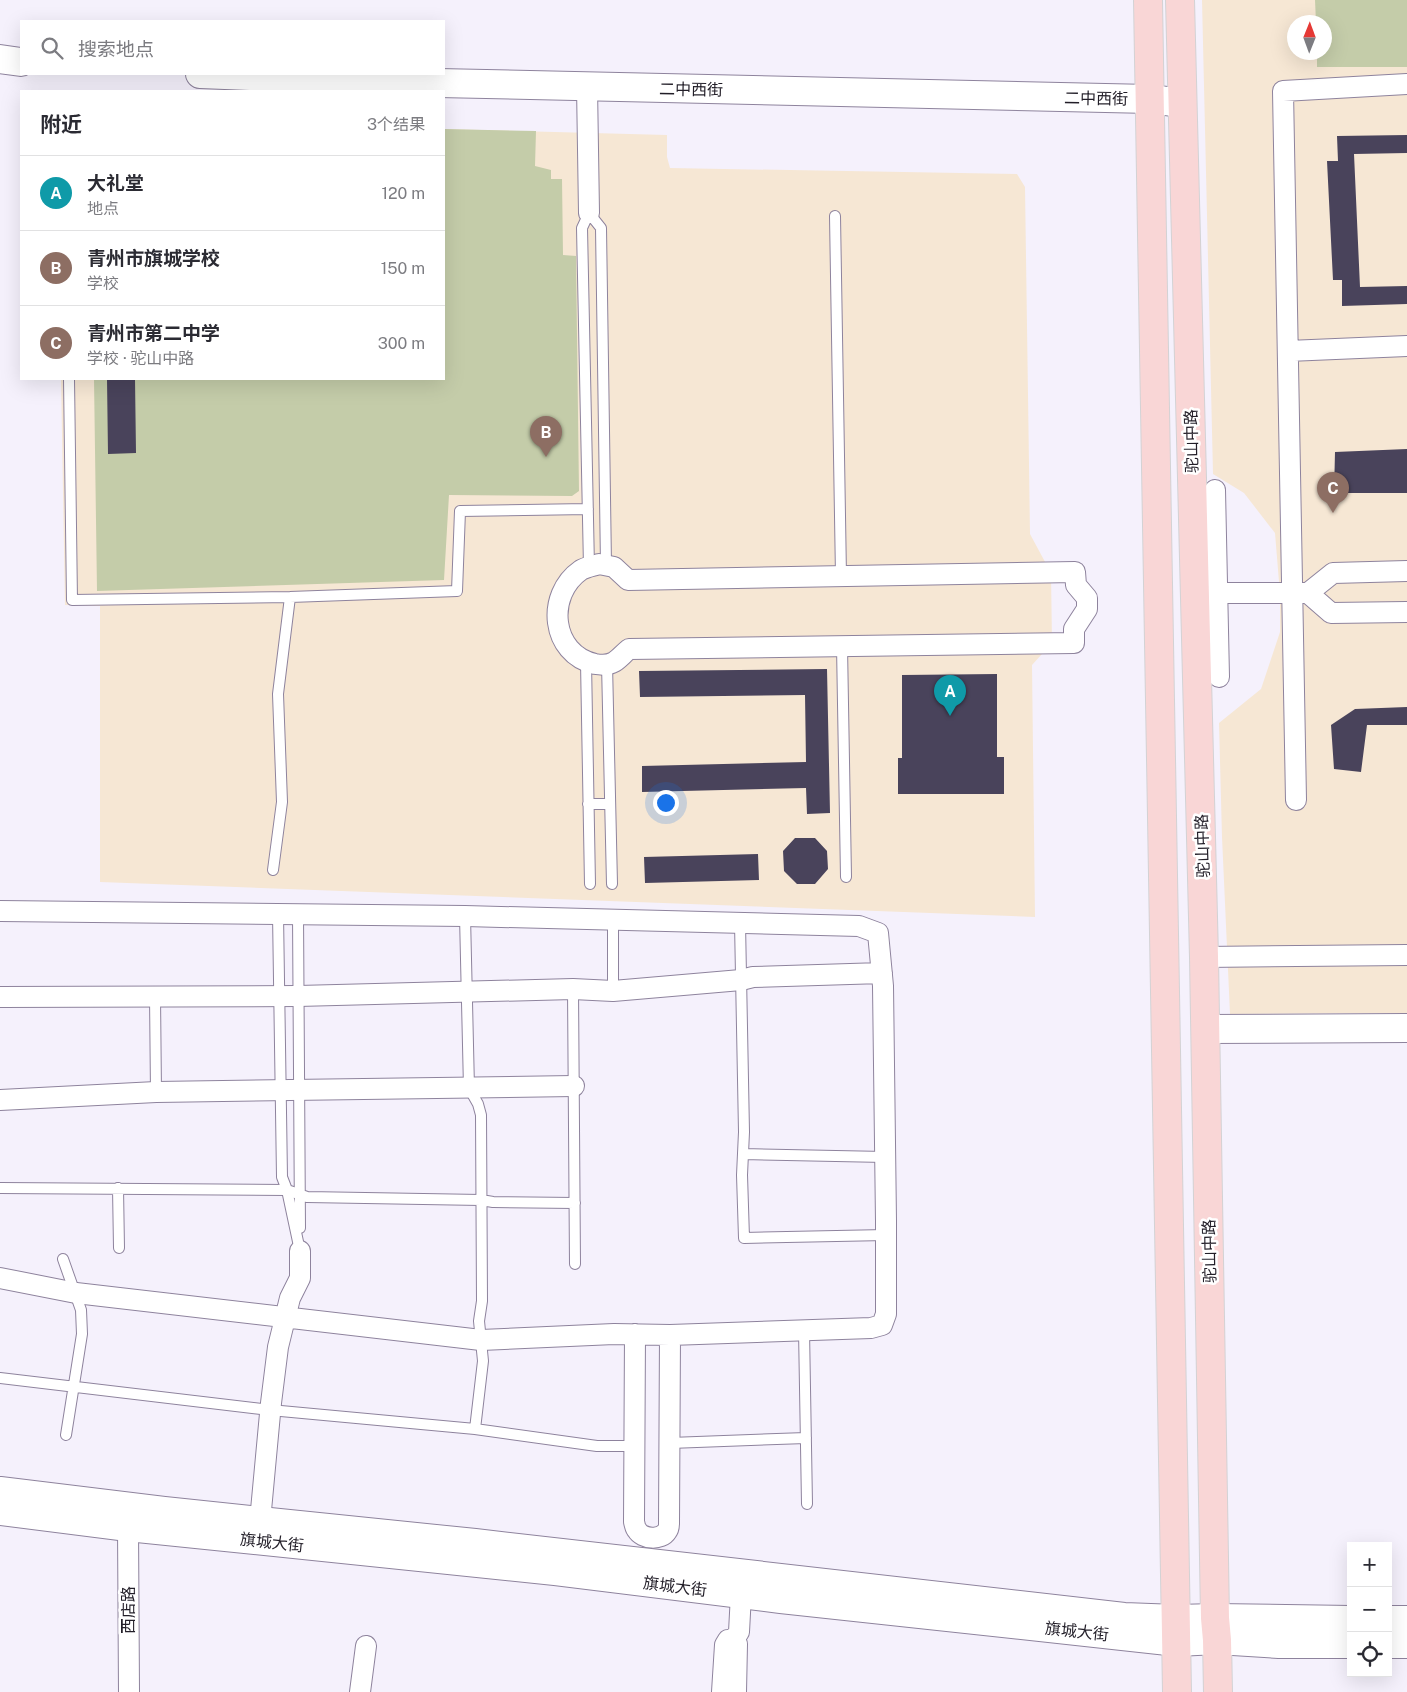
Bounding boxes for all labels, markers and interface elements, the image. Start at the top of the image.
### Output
north arrow [1287,15,1332,60]
search box [20,20,445,75]
icon: search [38,34,66,62]
text: 搜索地点 [78,38,154,60]
street label: 二中西街 [659,79,723,100]
street label: 二中西街 [1064,88,1128,109]
text: 附近 [40,112,82,137]
text: 3个结果 [367,115,425,134]
text: 大礼堂 [87,172,144,194]
text: A [50,184,62,203]
text: 120 m [381,184,425,203]
text: 地点 [87,199,119,218]
text: 青州市旗城学校 [87,247,220,269]
text: B [51,259,61,278]
text: 150 m [381,259,425,278]
text: 学校 [87,274,119,293]
text: 青州市第二中学 [87,322,220,344]
text: C [50,334,62,353]
text: 300 m [378,334,425,353]
text: 学校 · 驼山中路 [87,349,194,368]
street label: 驼山中路 [1181,409,1202,473]
pin: B [530,416,562,457]
pin: C [1317,472,1349,513]
pin: A [934,675,966,716]
your location [653,790,679,816]
street label: 驼山中路 [1192,814,1213,878]
street label: 驼山中路 [1199,1219,1220,1283]
street label: 旗城大街 [239,1530,305,1555]
map controls [1347,1542,1392,1677]
button: + [1347,1542,1392,1587]
street label: 旗城大街 [642,1573,708,1600]
street label: 西店路 [119,1586,138,1634]
button: − [1347,1587,1392,1632]
street label: 旗城大街 [1044,1619,1110,1644]
button: locate [1347,1632,1392,1677]

